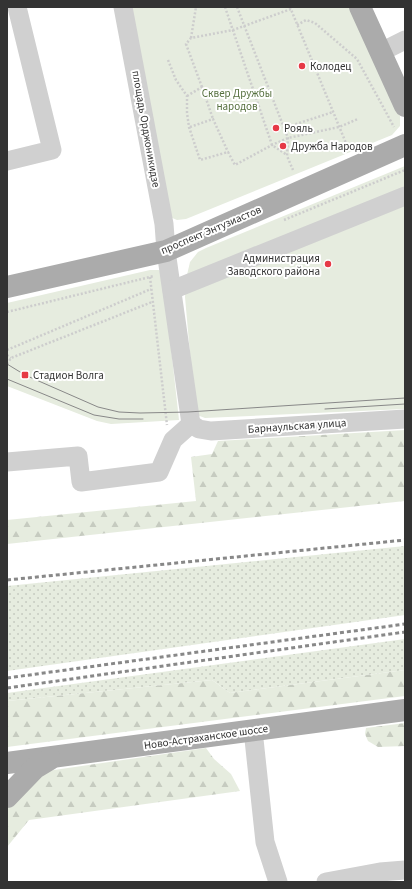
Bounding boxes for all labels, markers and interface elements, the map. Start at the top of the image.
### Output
place label: Колодец [310,59,352,74]
marker: Колодец [297,61,307,71]
street label: площадь Орджоникидзе [128,69,164,189]
park label: Сквер Дружбы народов [202,86,272,114]
place label: Рояль [284,121,313,136]
marker: Рояль [271,123,281,133]
place label: Дружба Народов [291,139,373,154]
marker: Дружба Народов [278,141,288,151]
street label: проспект Энтузиастов [158,202,264,258]
place label: Администрация Заводского района [227,251,320,279]
marker: Администрация Заводского района [323,259,333,269]
place label: Стадион Волга [33,368,104,383]
marker: Стадион Волга [20,370,30,380]
street label: Барнаульская улица [247,415,347,437]
street label: Ново-Астраханское шоссе [143,721,270,753]

